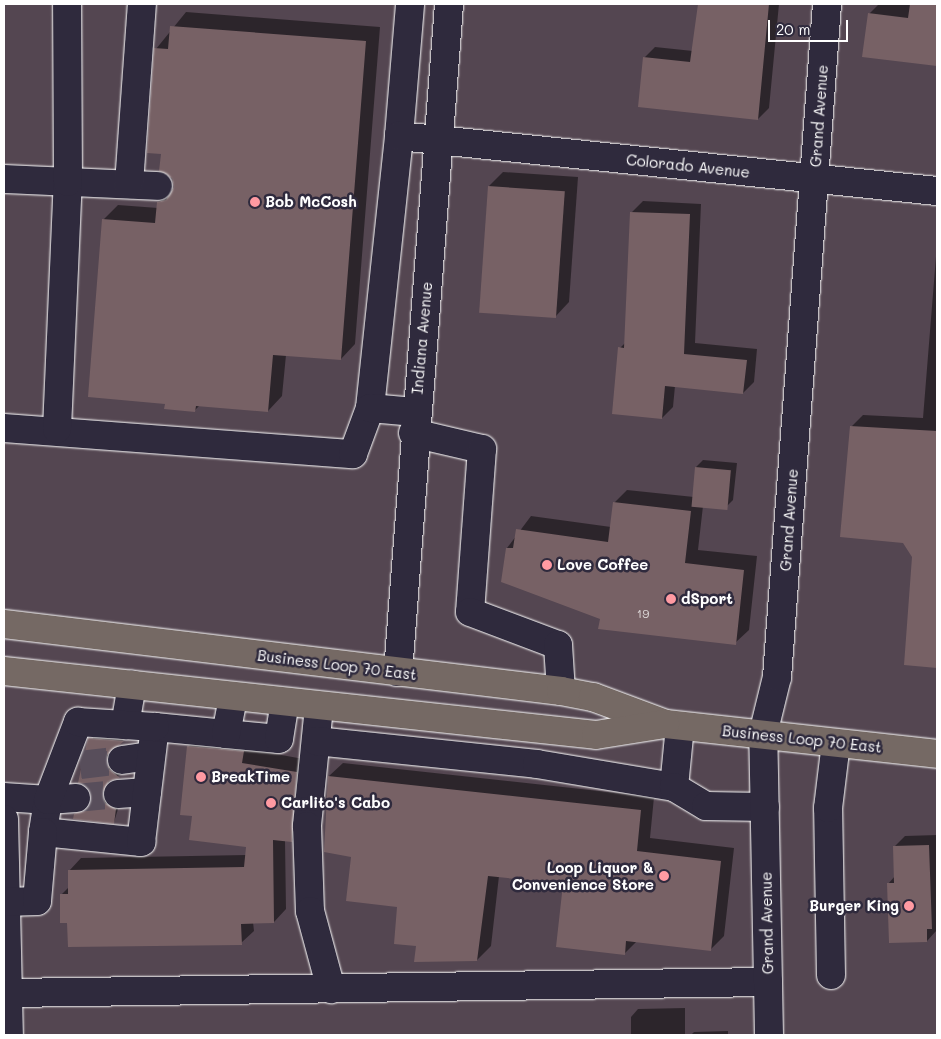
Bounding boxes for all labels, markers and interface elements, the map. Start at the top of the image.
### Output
scale bar [771,10,851,42]
text: 20 m [776,19,810,39]
street label: Grand Avenue [806,64,832,168]
street label: Colorado Avenue [625,151,751,181]
place label: Bob McCosh [265,193,357,211]
marker: Bob McCosh [249,196,261,208]
street label: Indiana Avenue [408,281,436,395]
street label: Grand Avenue [776,468,802,572]
place label: Love Coffee [557,556,648,574]
marker: Love Coffee [541,559,553,571]
place label: dSport [681,590,733,608]
marker: dSport [665,593,677,605]
house number: 19 [637,607,649,621]
street label: Business Loop 70 East [256,646,418,684]
street label: Business Loop 70 East [721,722,883,756]
place label: BreakTime [211,768,290,786]
marker: BreakTime [195,771,207,783]
place label: Carlito's Cabo [281,794,390,812]
marker: Carlito's Cabo [265,797,277,809]
place label: Loop Liquor & Convenience Store [512,858,654,893]
marker: Loop Liquor & Convenience Store [658,870,670,882]
street label: Grand Avenue [757,872,777,974]
place label: Burger King [809,897,899,915]
marker: Burger King [903,900,915,912]

